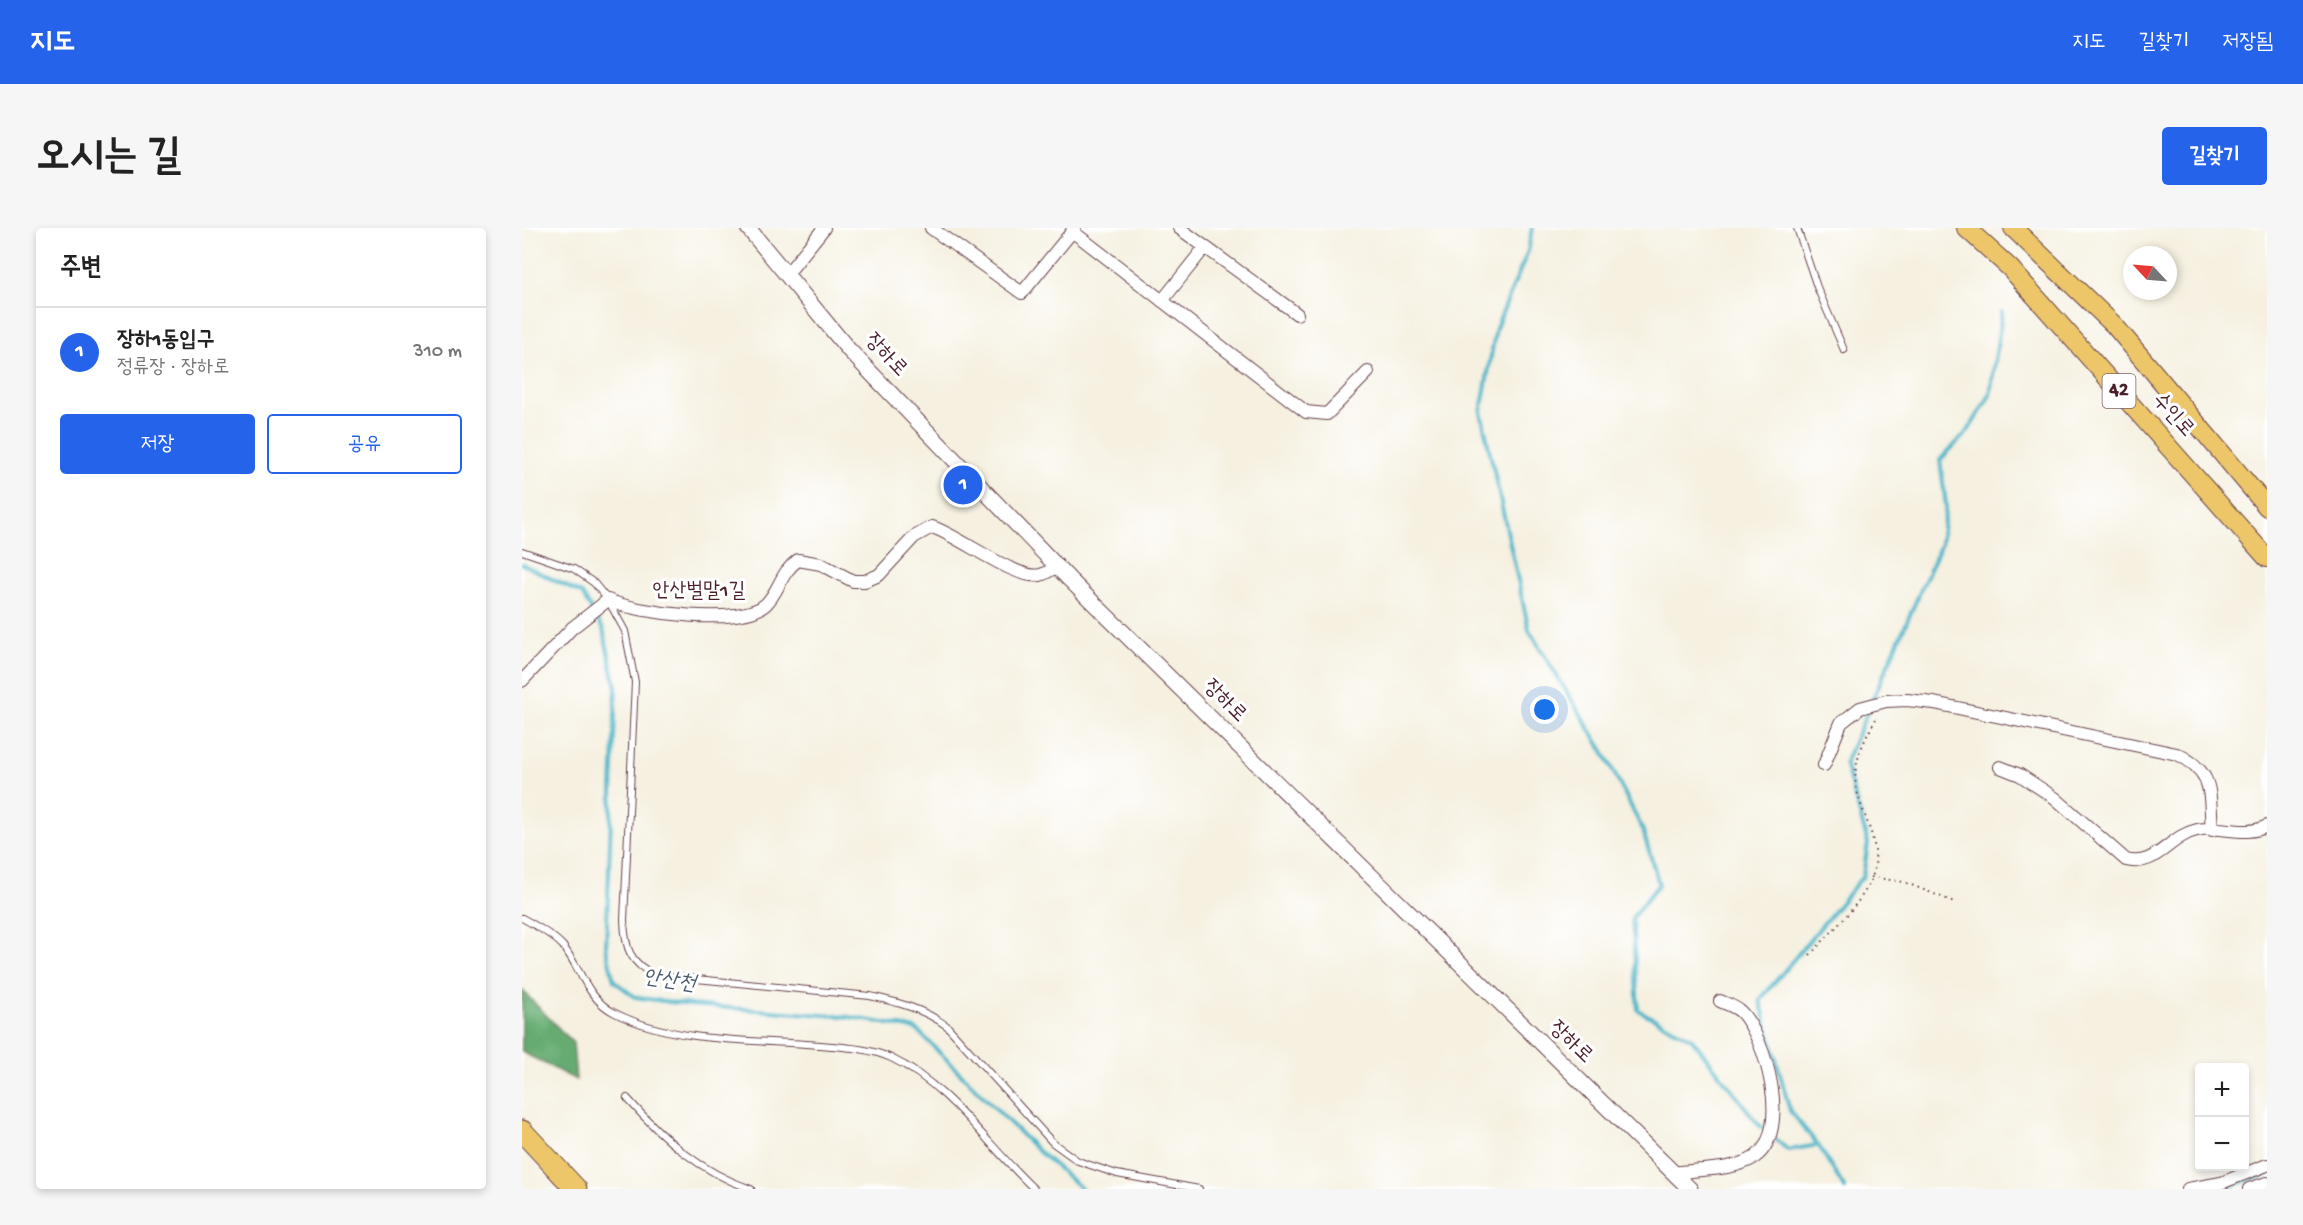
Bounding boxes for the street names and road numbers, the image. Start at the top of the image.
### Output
street label: 장하로 [859,329,911,383]
road number: 42 [2102,374,2136,408]
street label: 수인로 [2146,389,2198,443]
street label: 안산벌말1길 [653,580,746,605]
street label: 장하로 [1197,675,1251,729]
street label: 장하로 [1543,1016,1597,1070]

